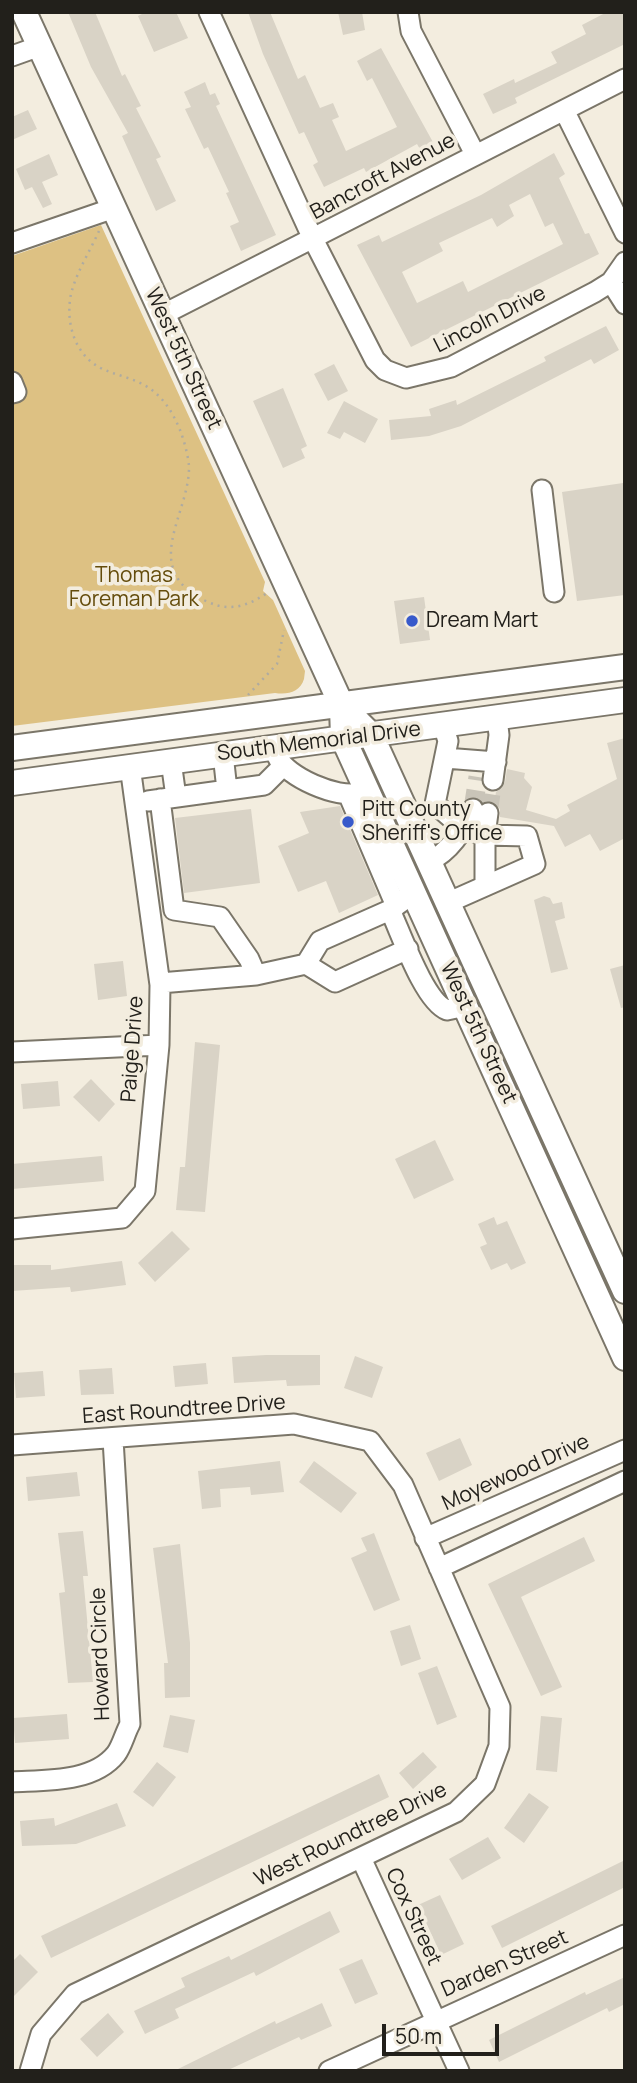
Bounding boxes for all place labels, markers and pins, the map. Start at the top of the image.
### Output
place label: Dream Mart [426,608,538,634]
marker: Dream Mart [404,613,420,629]
place label: Pitt County Sheriff's Office [362,797,503,847]
marker: Pitt County Sheriff's Office [340,814,356,830]

